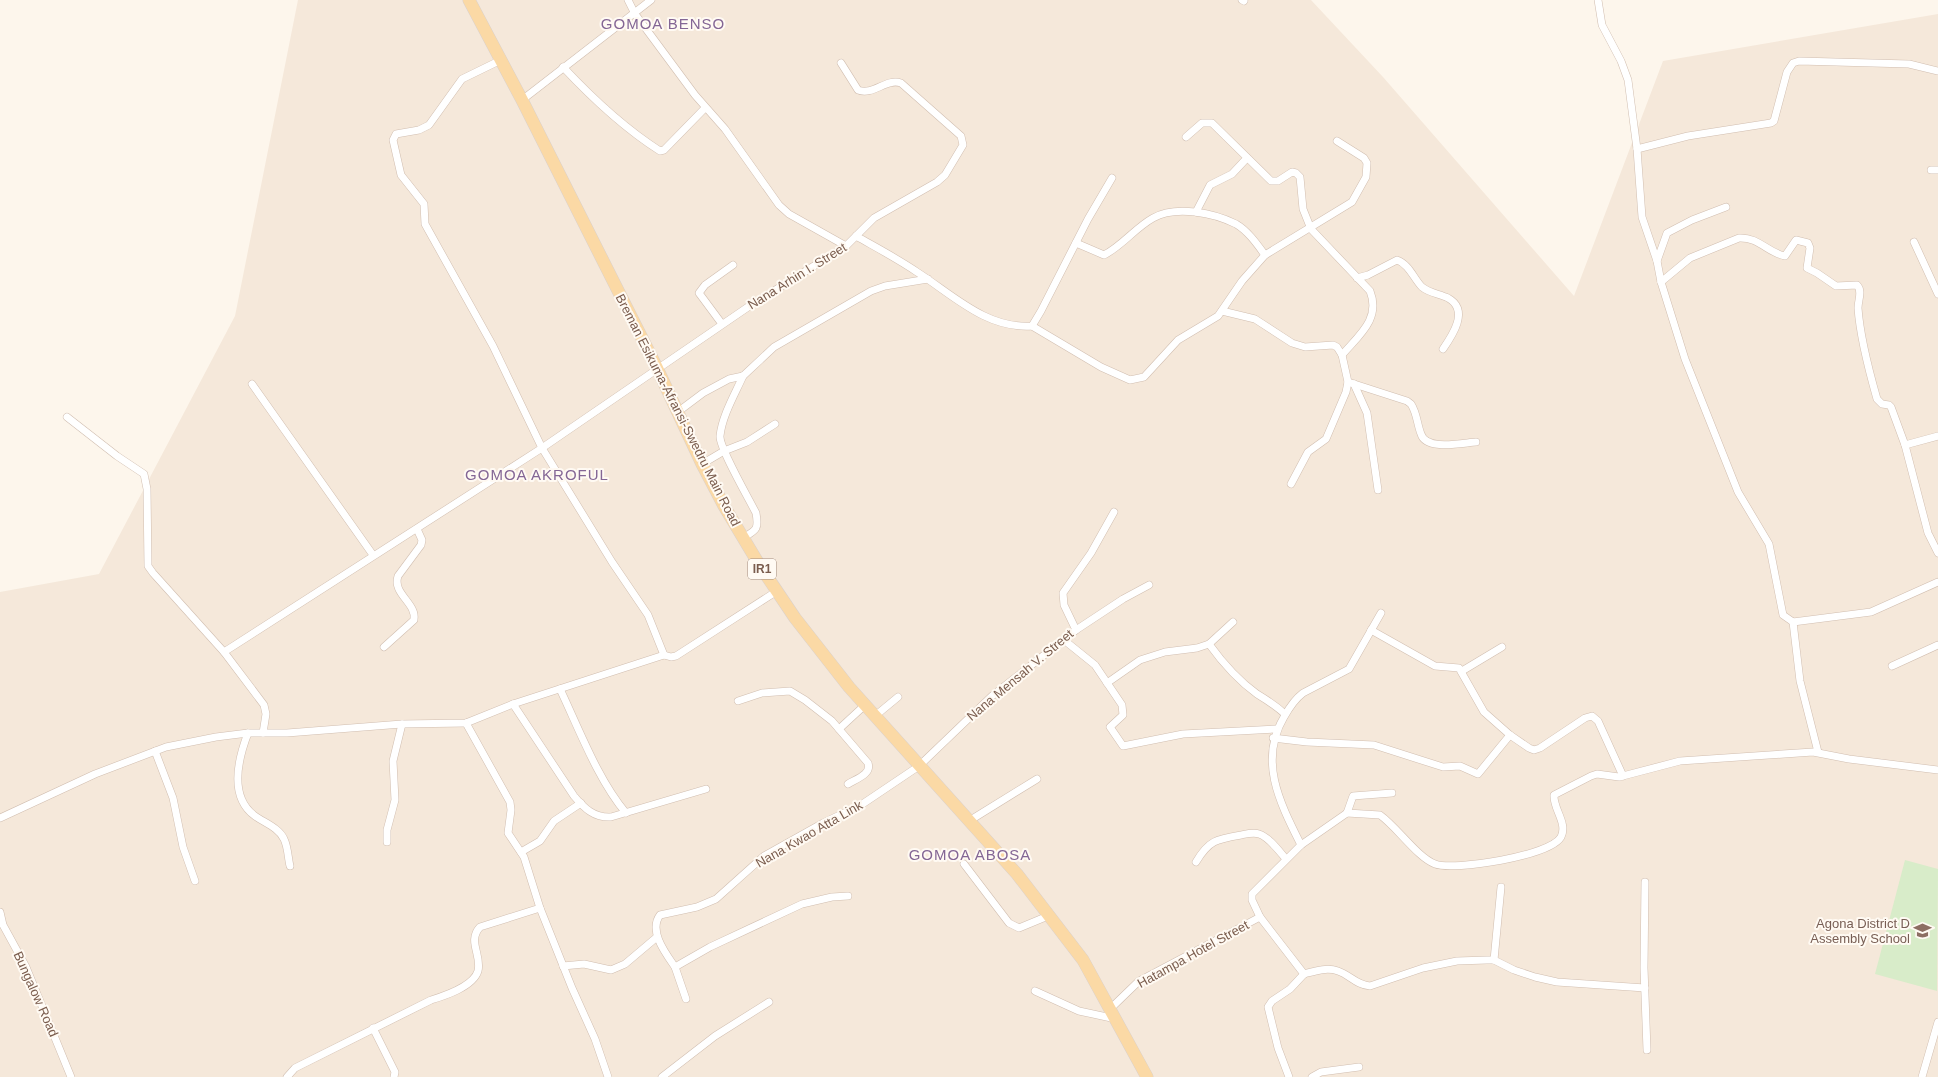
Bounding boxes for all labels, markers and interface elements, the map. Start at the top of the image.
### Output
district label: GOMOA BENSO [601,15,725,32]
street label: Nana Arhin I. Street [745,239,849,312]
street label: Breman Esikuma-Afransi-Swedru Main Road [613,291,743,529]
district label: GOMOA AKROFUL [465,466,609,483]
road number: IR1 [748,559,776,579]
street label: Nana Mensah V. Street [964,626,1076,724]
street label: Nana Kwao Atta Link [753,797,865,871]
district label: GOMOA ABOSA [909,846,1031,863]
place label: Agona District D Assembly School [1810,916,1910,946]
street label: Hatampa Hotel Street [1135,917,1252,991]
school or university icon: Agona District D Assembly School [1913,920,1933,940]
street label: Bungalow Road [10,949,62,1039]

